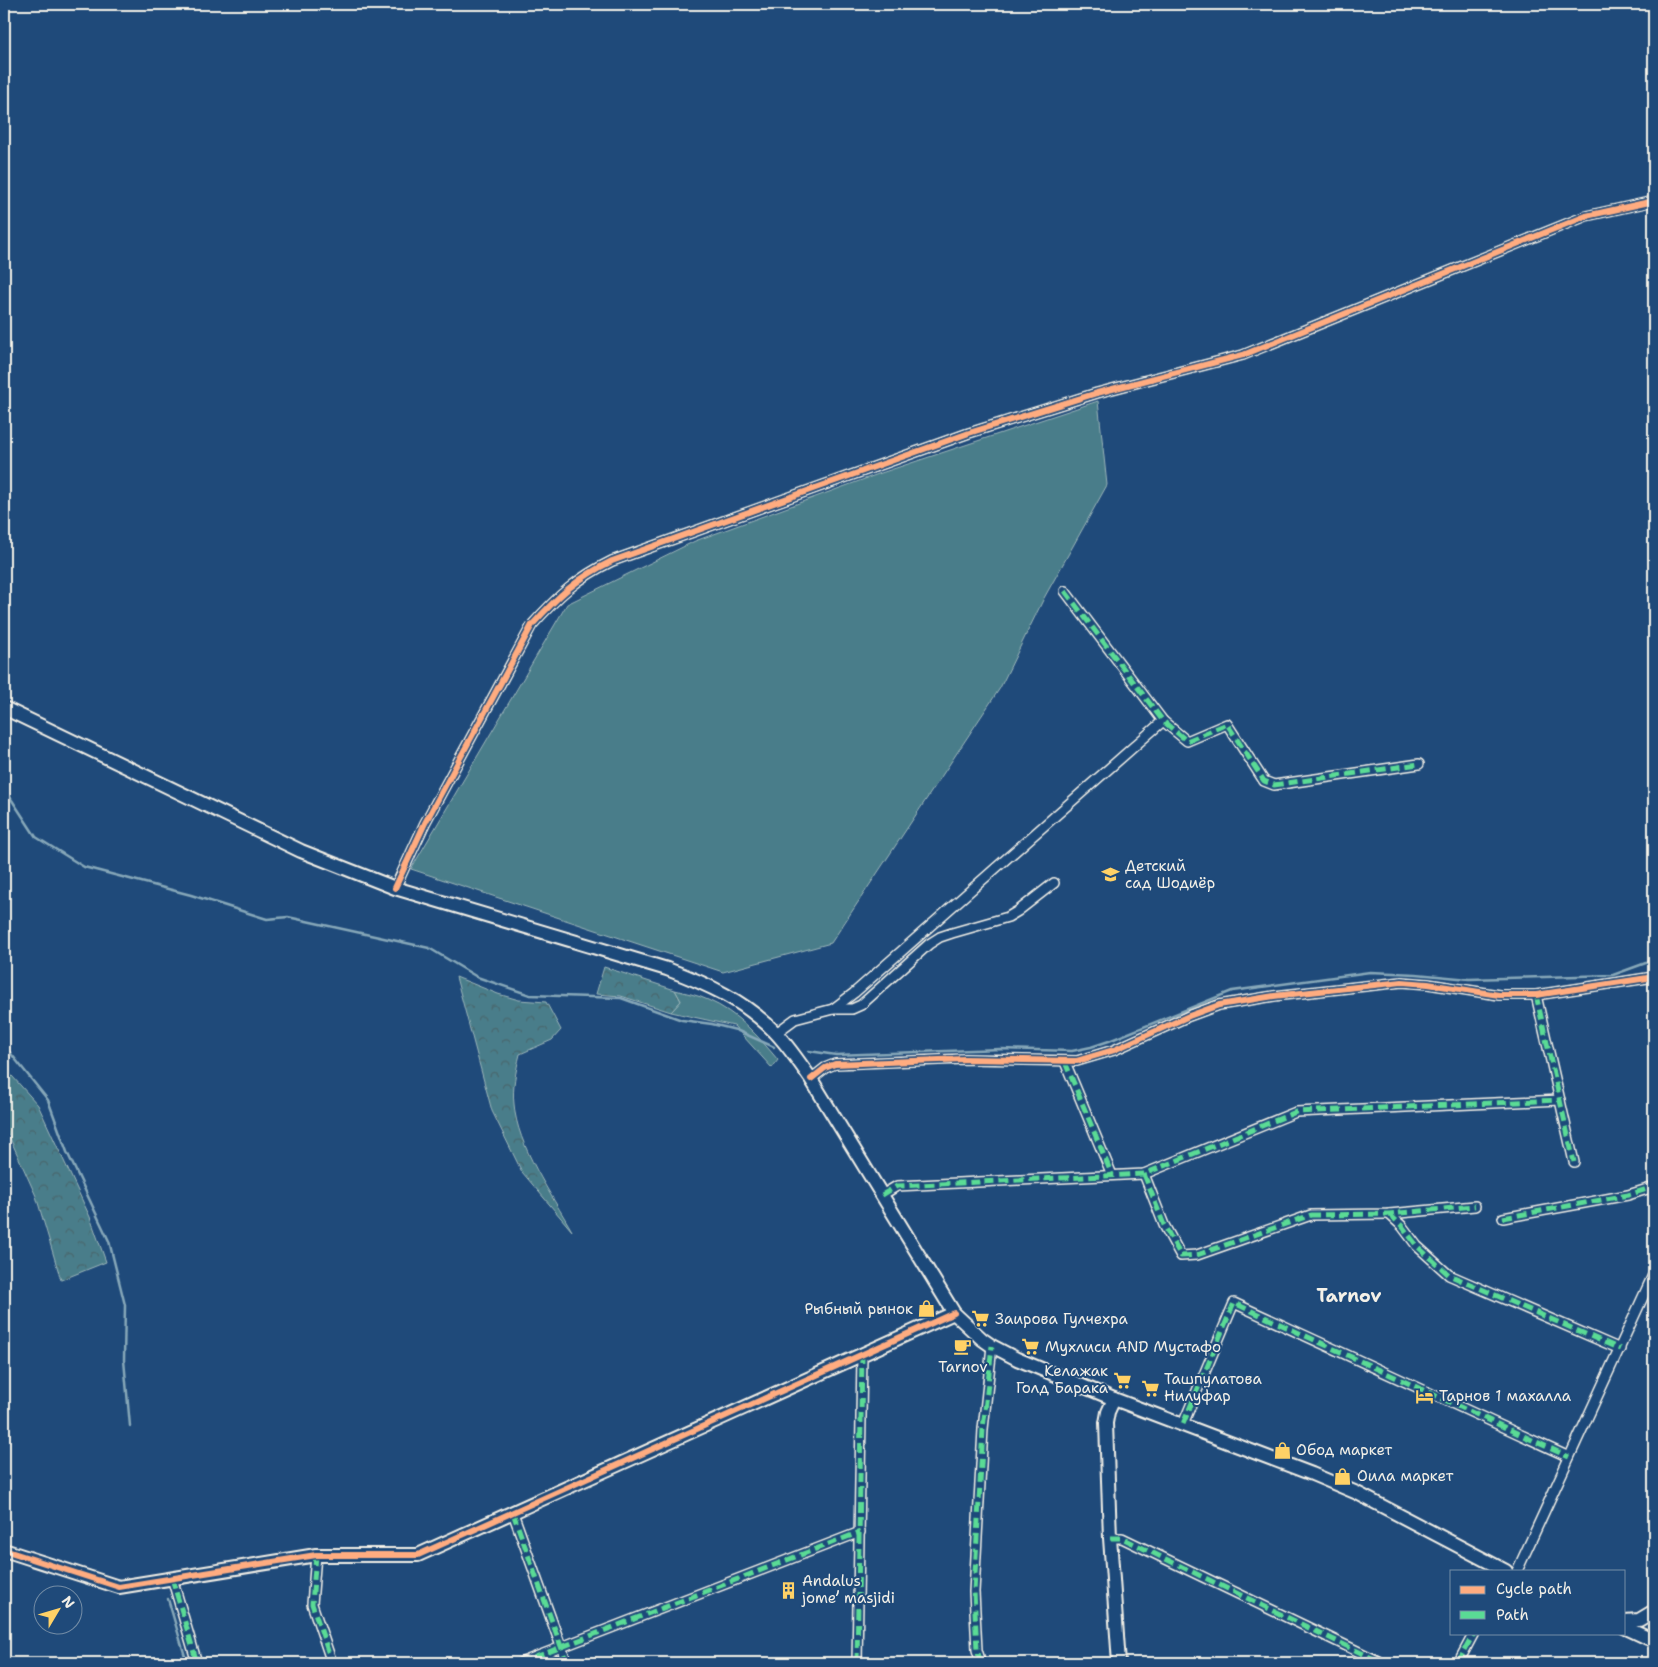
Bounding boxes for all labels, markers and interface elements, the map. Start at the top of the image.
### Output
place label: Детский сад Шодиёр [1125,856,1215,893]
school or university icon: Детский сад Шодиёр [1101,865,1121,885]
district label: Tarnov [1317,1284,1381,1308]
place label: Рыбный рынок [805,1299,913,1319]
shop icon: Рыбный рынок [917,1299,937,1319]
supermarket icon: Заирова Гулчехра [971,1309,991,1329]
place label: Заирова Гулчехра [995,1309,1129,1329]
cafe icon: Tarnov [953,1336,973,1356]
supermarket icon: Мухлиси AND Мустафо [1021,1337,1041,1357]
place label: Мухлиси AND Мустафо [1045,1337,1221,1357]
place label: Tarnov [938,1357,988,1377]
place label: Келажак Голд Барака [1016,1361,1109,1398]
place label: Ташпулатова Нилуфар [1164,1369,1262,1406]
supermarket icon: Келажак Голд Барака [1112,1370,1132,1390]
supermarket icon: Ташпулатова Нилуфар [1140,1378,1160,1398]
hotel icon: Тарнов 1 махалла [1415,1386,1435,1406]
place label: Тарнов 1 махалла [1439,1386,1572,1406]
shop icon: Обод маркет [1272,1440,1292,1460]
place label: Обод маркет [1296,1440,1392,1460]
shop icon: Оила маркет [1333,1466,1353,1486]
place label: Оила маркет [1357,1466,1454,1486]
legend [1450,1570,1626,1634]
place label: Andalus jome’ masjidi [801,1571,895,1608]
text: Cycle path [1496,1579,1572,1599]
building icon: Andalus jome’ masjidi [778,1580,798,1600]
north arrow [32,1584,82,1634]
text: N [58,1592,79,1612]
text: Path [1496,1605,1529,1625]

